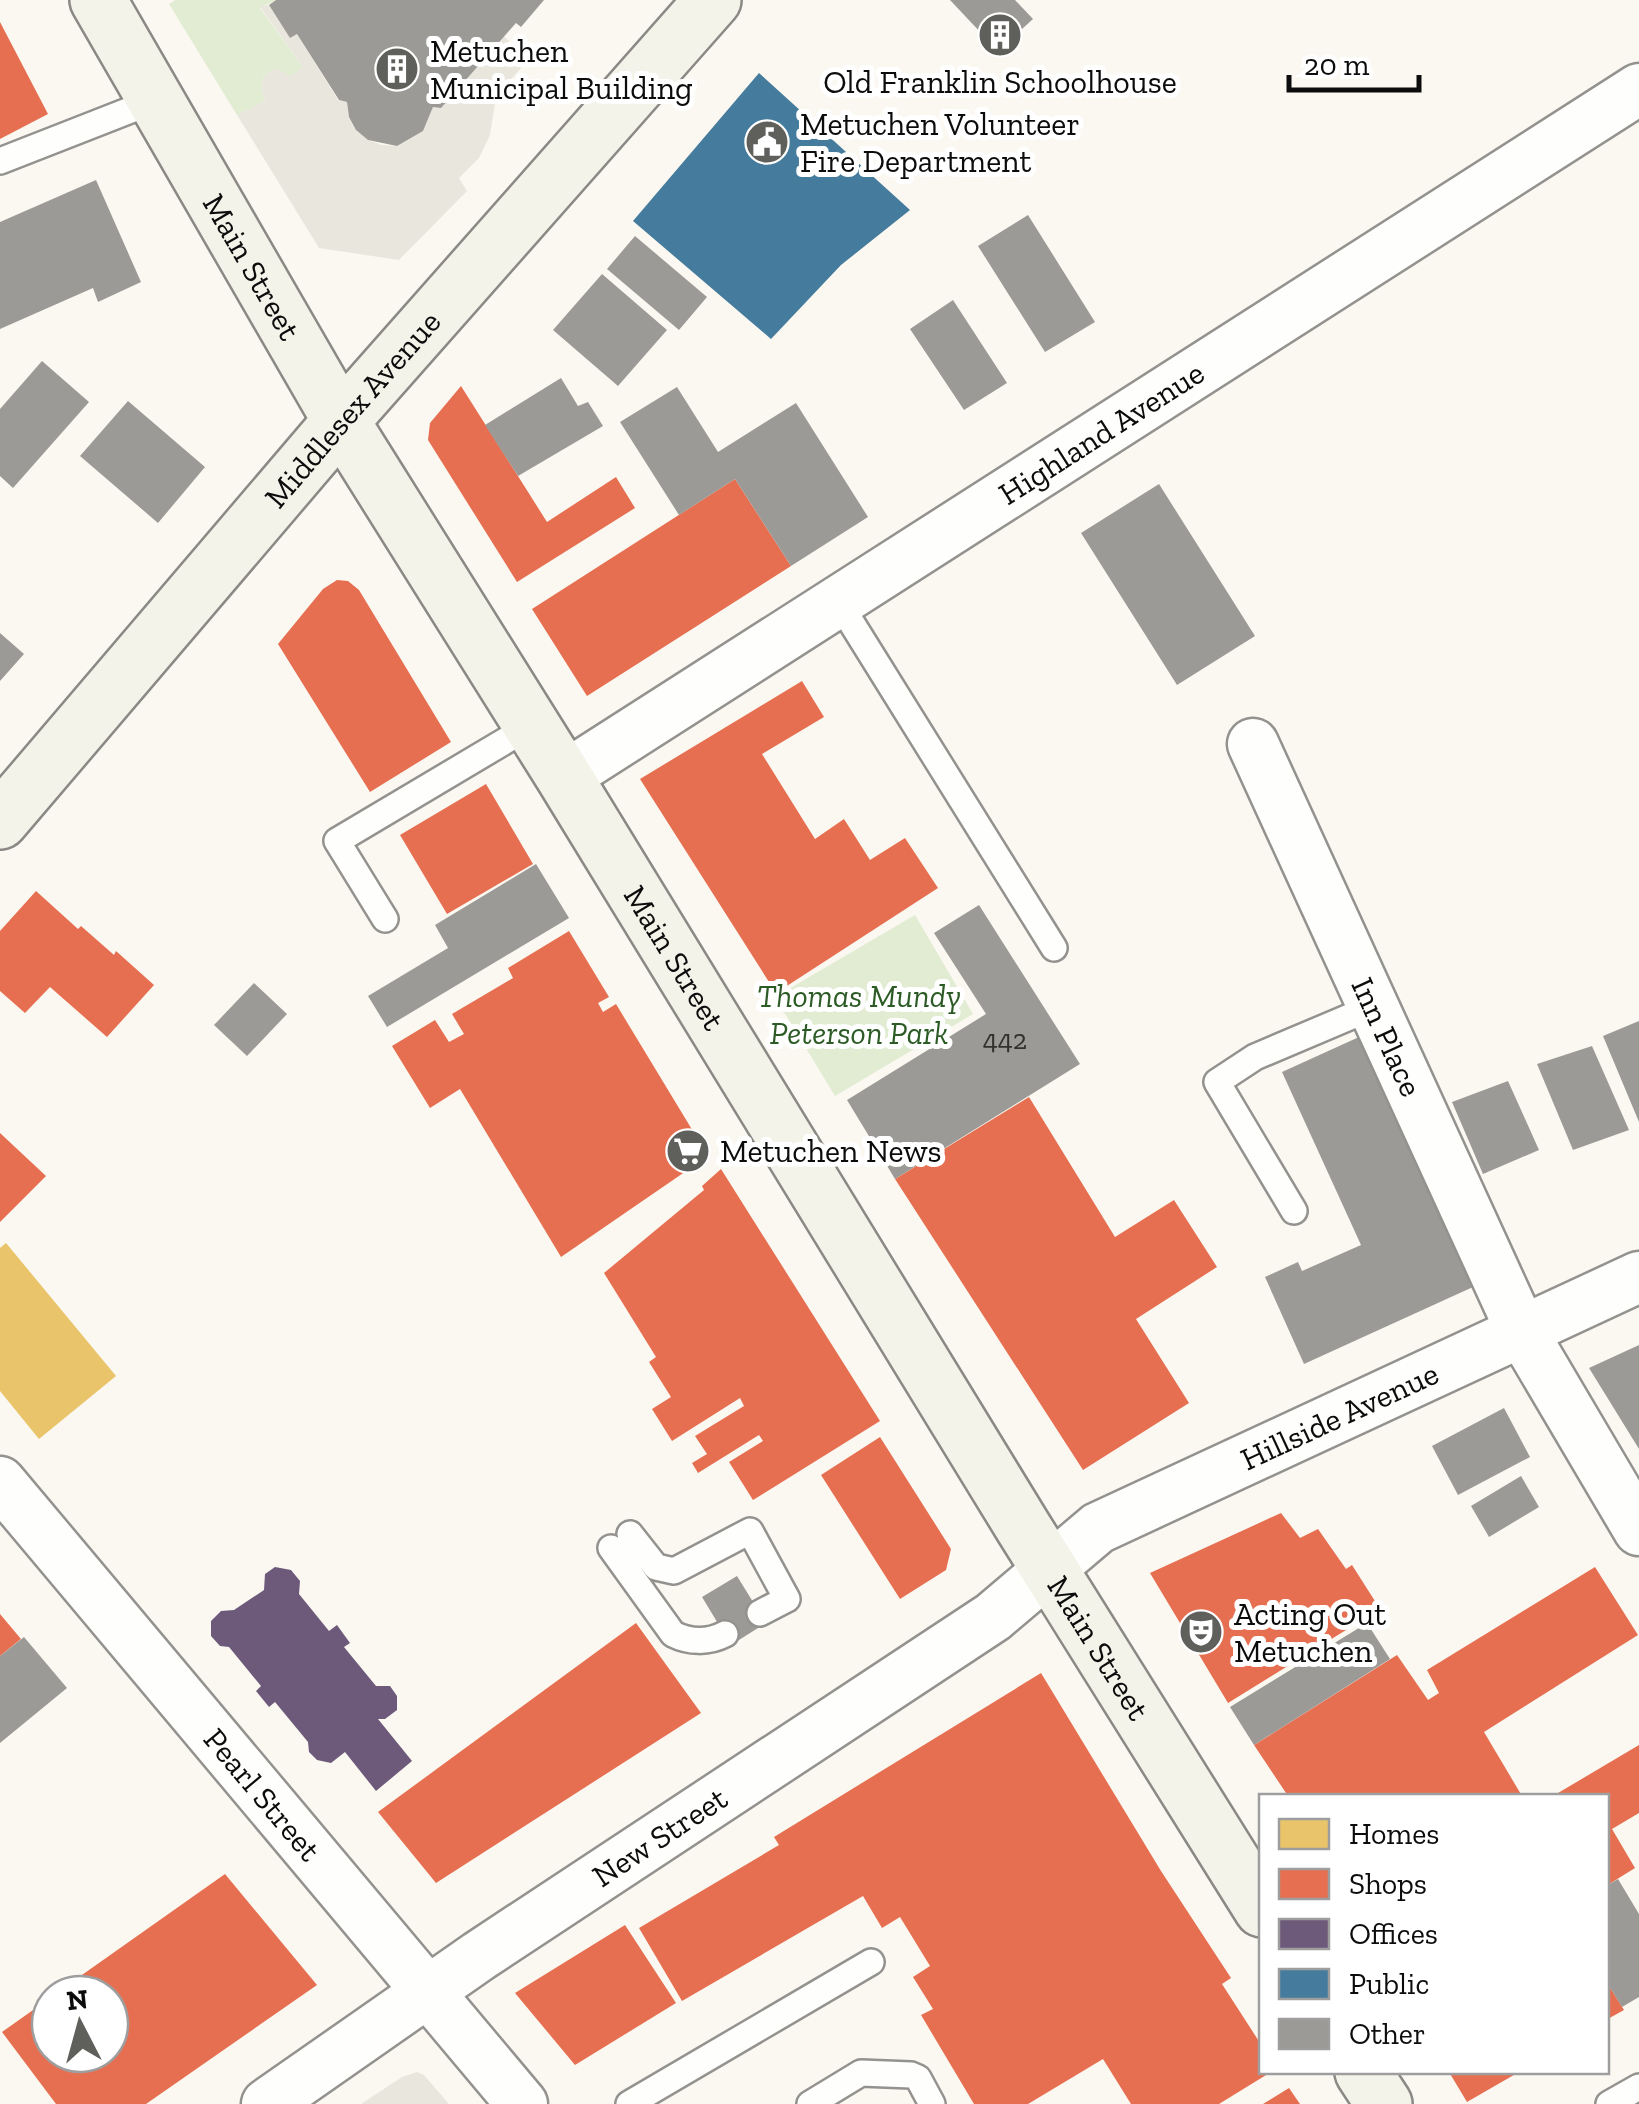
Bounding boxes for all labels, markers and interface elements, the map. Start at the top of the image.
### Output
building icon: Old Franklin Schoolhouse [977,12,1023,58]
scale bar [1289,30,1419,92]
place label: Metuchen Municipal Building [430,32,693,107]
building icon: Metuchen Municipal Building [374,46,420,92]
text: 20 m [1304,47,1370,83]
place label: Old Franklin Schoolhouse [823,63,1177,101]
place label: Metuchen Volunteer Fire Department [800,105,1080,180]
public building icon: Metuchen Volunteer Fire Department [744,119,790,165]
street label: Main Street [195,187,309,347]
street label: Middlesex Avenue [256,303,448,516]
street label: Highland Avenue [992,353,1211,513]
street label: Main Street [616,879,733,1037]
street label: Inn Place [1343,971,1431,1102]
park label: Thomas Mundy Peterson Park [757,977,961,1052]
house number: 442 [983,1023,1027,1056]
supermarket icon: Metuchen News [665,1128,711,1174]
place label: Metuchen News [720,1132,942,1170]
street label: Hillside Avenue [1235,1354,1444,1478]
street label: Main Street [1039,1569,1158,1727]
place label: Acting Out Metuchen [1234,1595,1386,1670]
theatre icon: Acting Out Metuchen [1178,1609,1224,1655]
street label: Pearl Street [196,1720,329,1869]
street label: New Street [585,1779,734,1895]
legend [1259,1794,1609,2074]
text: Homes [1349,1816,1439,1852]
text: Shops [1349,1866,1427,1902]
text: Offices [1349,1916,1438,1952]
text: Public [1349,1966,1429,2002]
north arrow [30,1974,130,2074]
text: N [65,1982,90,2017]
text: Other [1349,2016,1426,2052]

